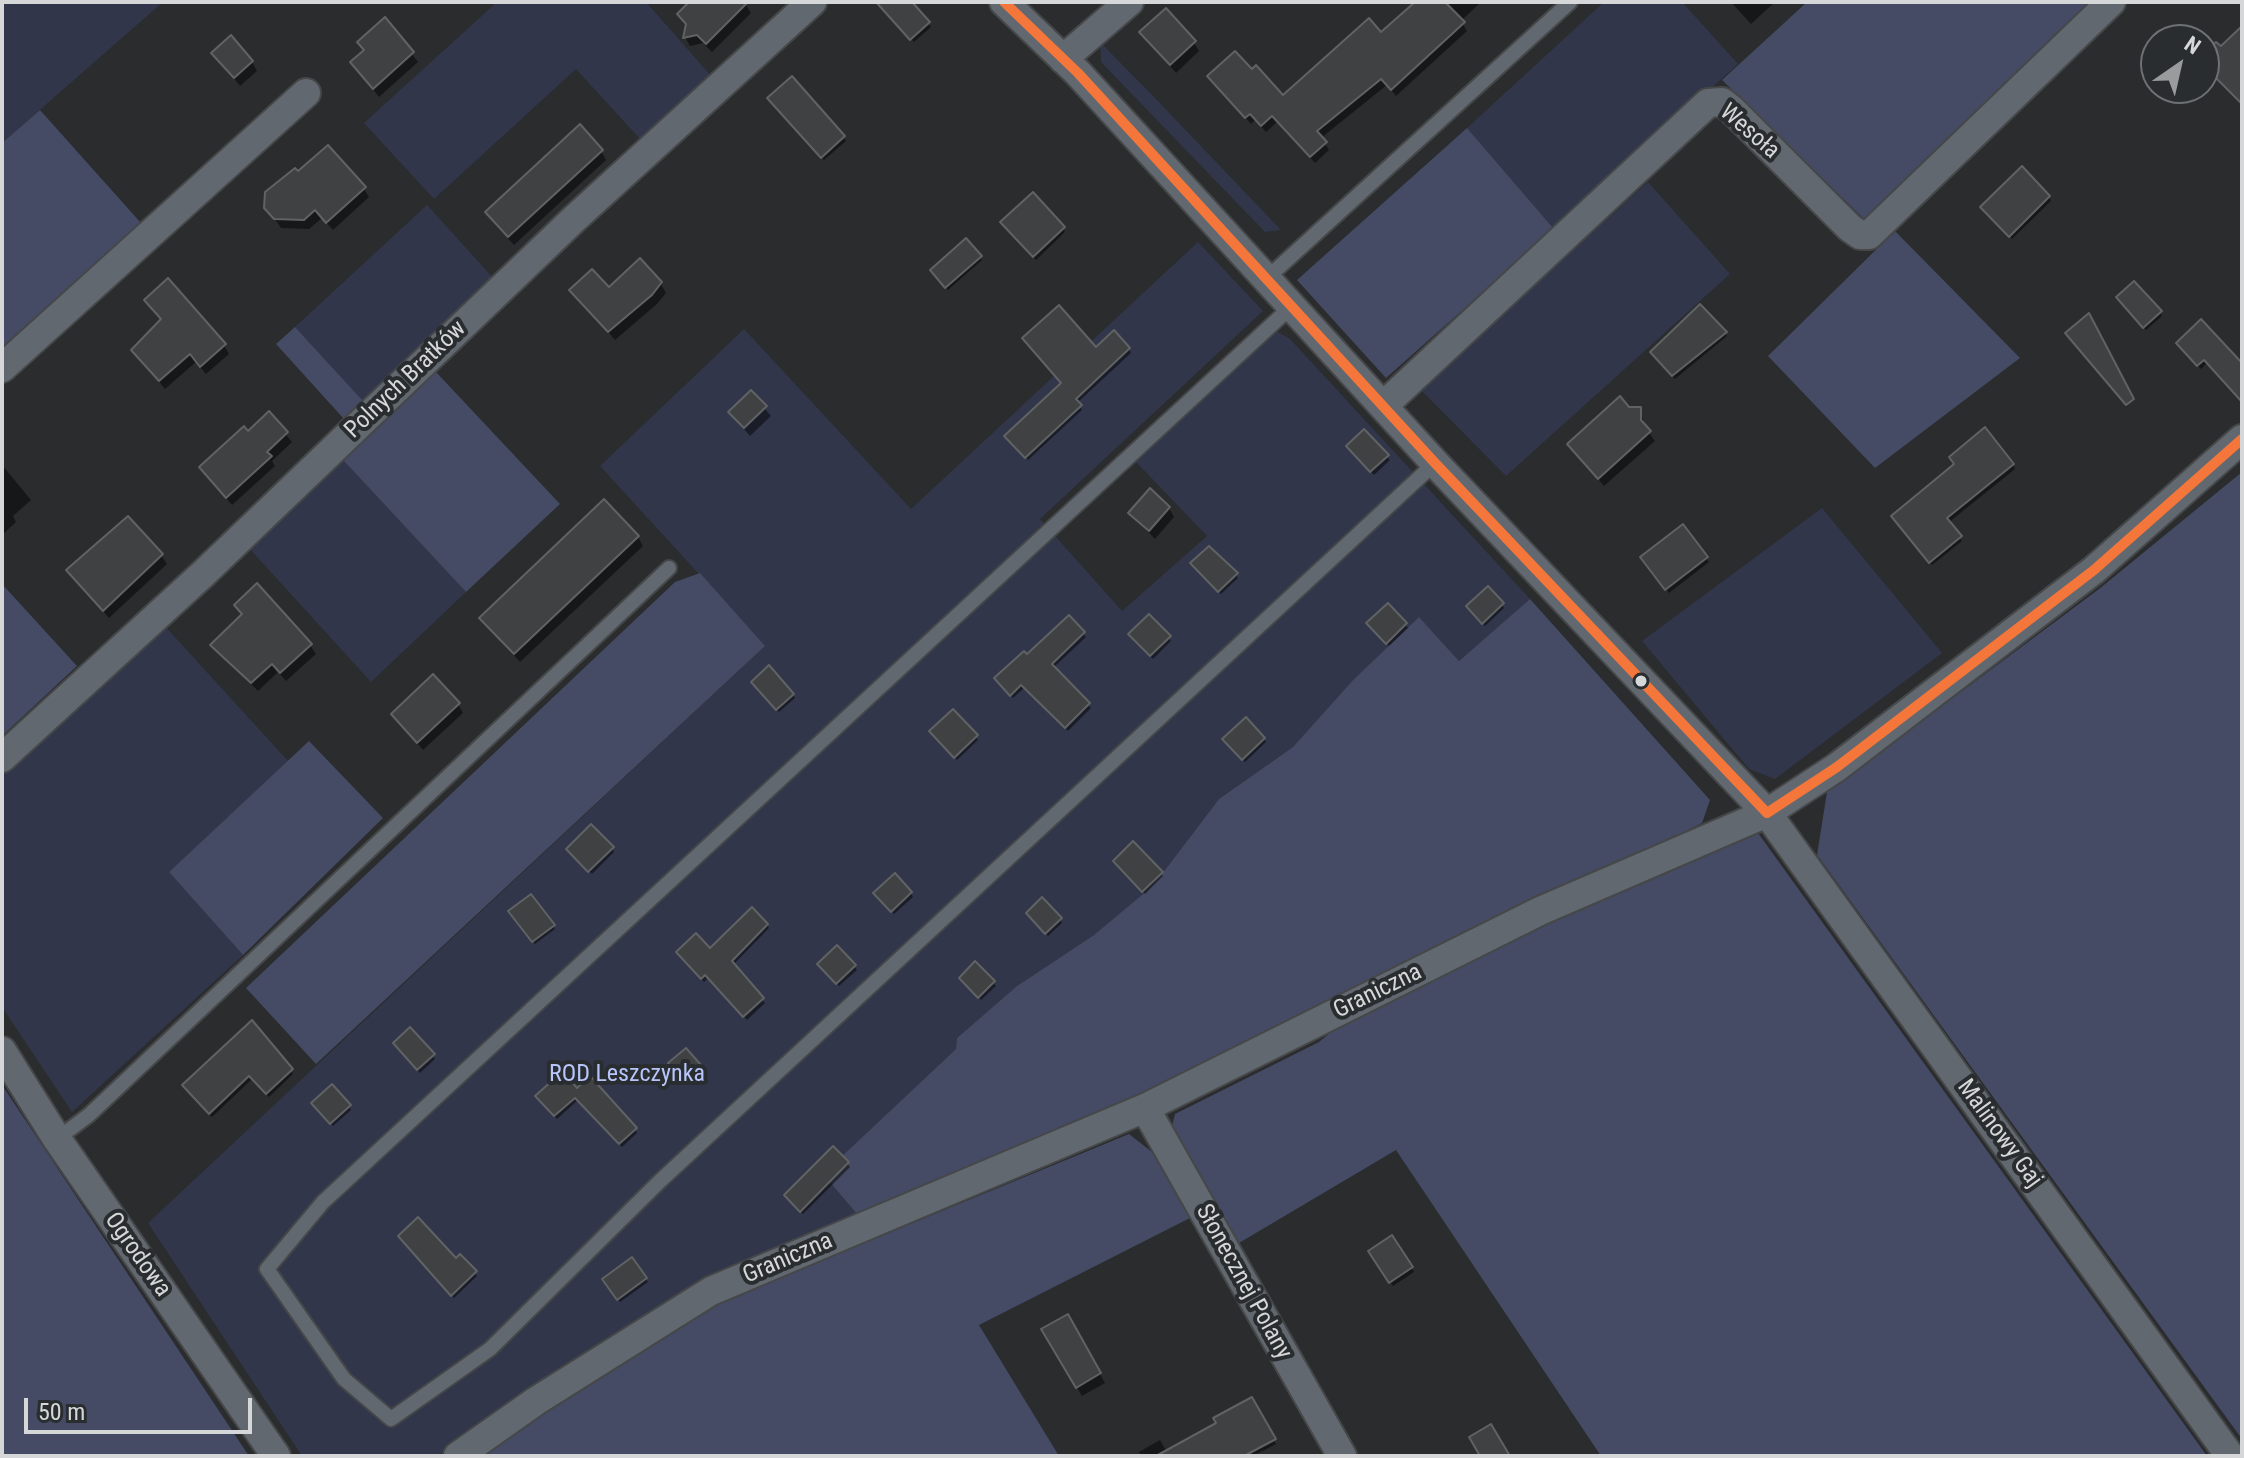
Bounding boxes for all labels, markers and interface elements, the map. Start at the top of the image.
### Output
north arrow [2140,24,2220,104]
text: N [2180,31,2205,59]
street label: Wesoła [1713,98,1785,166]
street label: Polnych Bratków [339,315,473,445]
unlabelled marker [1633,673,1649,689]
street label: Graniczna [1329,958,1427,1026]
park label: ROD Leszczynka [549,1061,705,1089]
street label: Malinowy Gaj [1950,1074,2048,1194]
street label: Słonecznej Polany [1189,1200,1297,1364]
street label: Ogrodowa [98,1207,176,1303]
street label: Graniczna [739,1227,837,1291]
scale bar [28,1382,256,1432]
text: 50 m [38,1398,85,1426]

